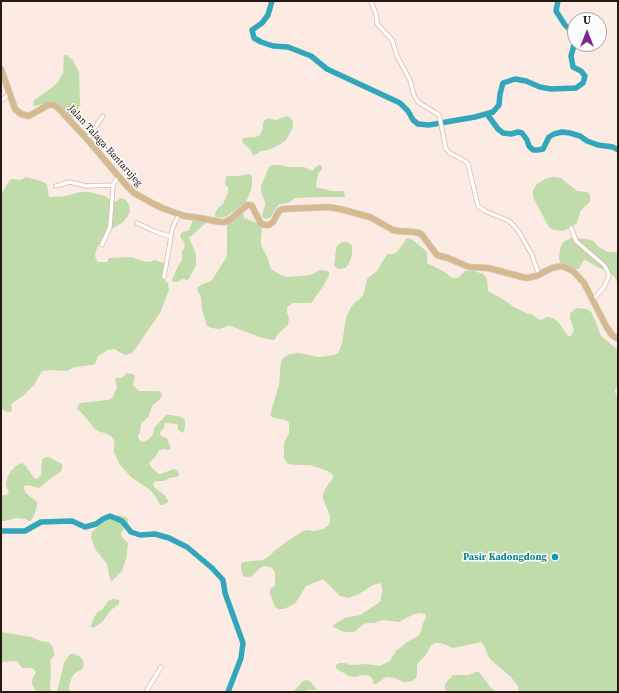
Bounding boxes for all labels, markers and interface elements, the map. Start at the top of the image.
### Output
north arrow [567,12,607,52]
text: U [583,13,591,28]
street label: Jalan Talaga-Bantarujeg [65,103,145,189]
place label: Pasir Kadongdong [463,551,547,563]
marker: Pasir Kadongdong [550,552,560,562]

